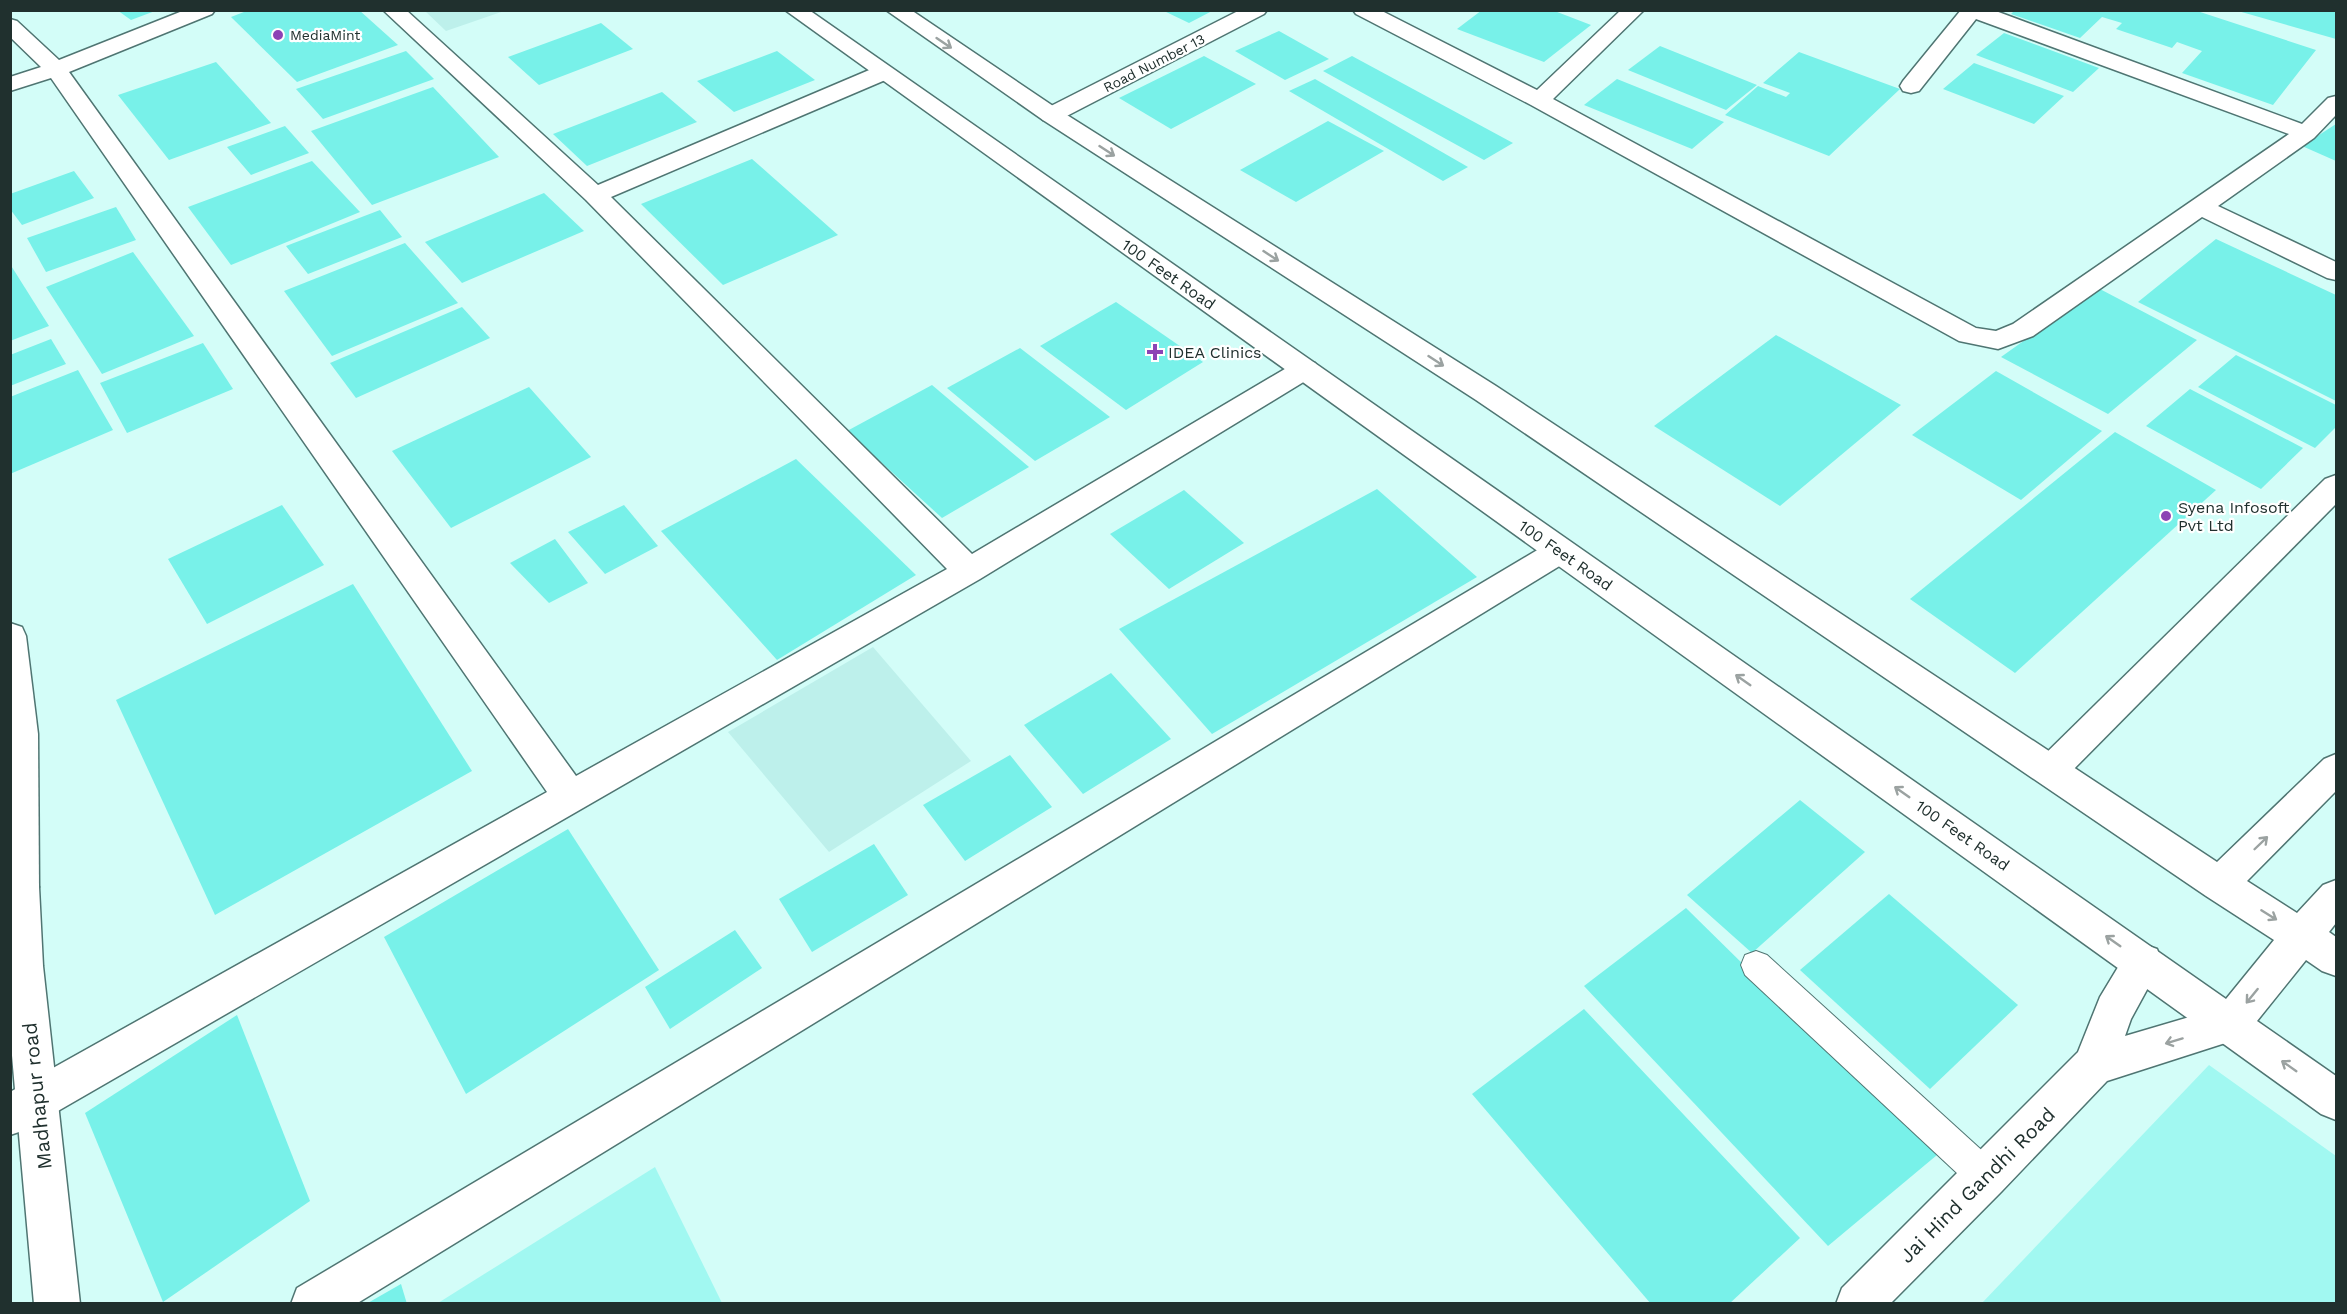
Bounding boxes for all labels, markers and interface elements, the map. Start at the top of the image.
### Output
place label: MediaMint [290,27,361,43]
marker: MediaMint [271,28,285,42]
street label: Road Number 13 [1101,31,1207,95]
one-way arrow [936,37,952,49]
one-way arrow [1098,145,1115,157]
street label: 100 Feet Road [1118,235,1219,314]
one-way arrow [1262,250,1279,262]
marker: IDEA Clinics [1146,343,1164,361]
place label: IDEA Clinics [1168,343,1262,362]
one-way arrow [1427,354,1444,367]
place label: Syena Infosoft Pvt Ltd [2178,498,2290,535]
marker: Syena Infosoft Pvt Ltd [2159,509,2173,523]
street label: 100 Feet Road [1515,516,1616,595]
one-way arrow [1735,674,1751,686]
one-way arrow [1894,786,1911,798]
street label: 100 Feet Road [1912,796,2013,875]
one-way arrow [2254,836,2268,851]
one-way arrow [2260,910,2277,922]
one-way arrow [2105,935,2122,947]
one-way arrow [2246,988,2259,1004]
street label: Madhapur road [17,1021,57,1171]
one-way arrow [2165,1036,2184,1047]
one-way arrow [2281,1060,2297,1072]
street label: Jai Hind Gandhi Road [1894,1102,2060,1268]

